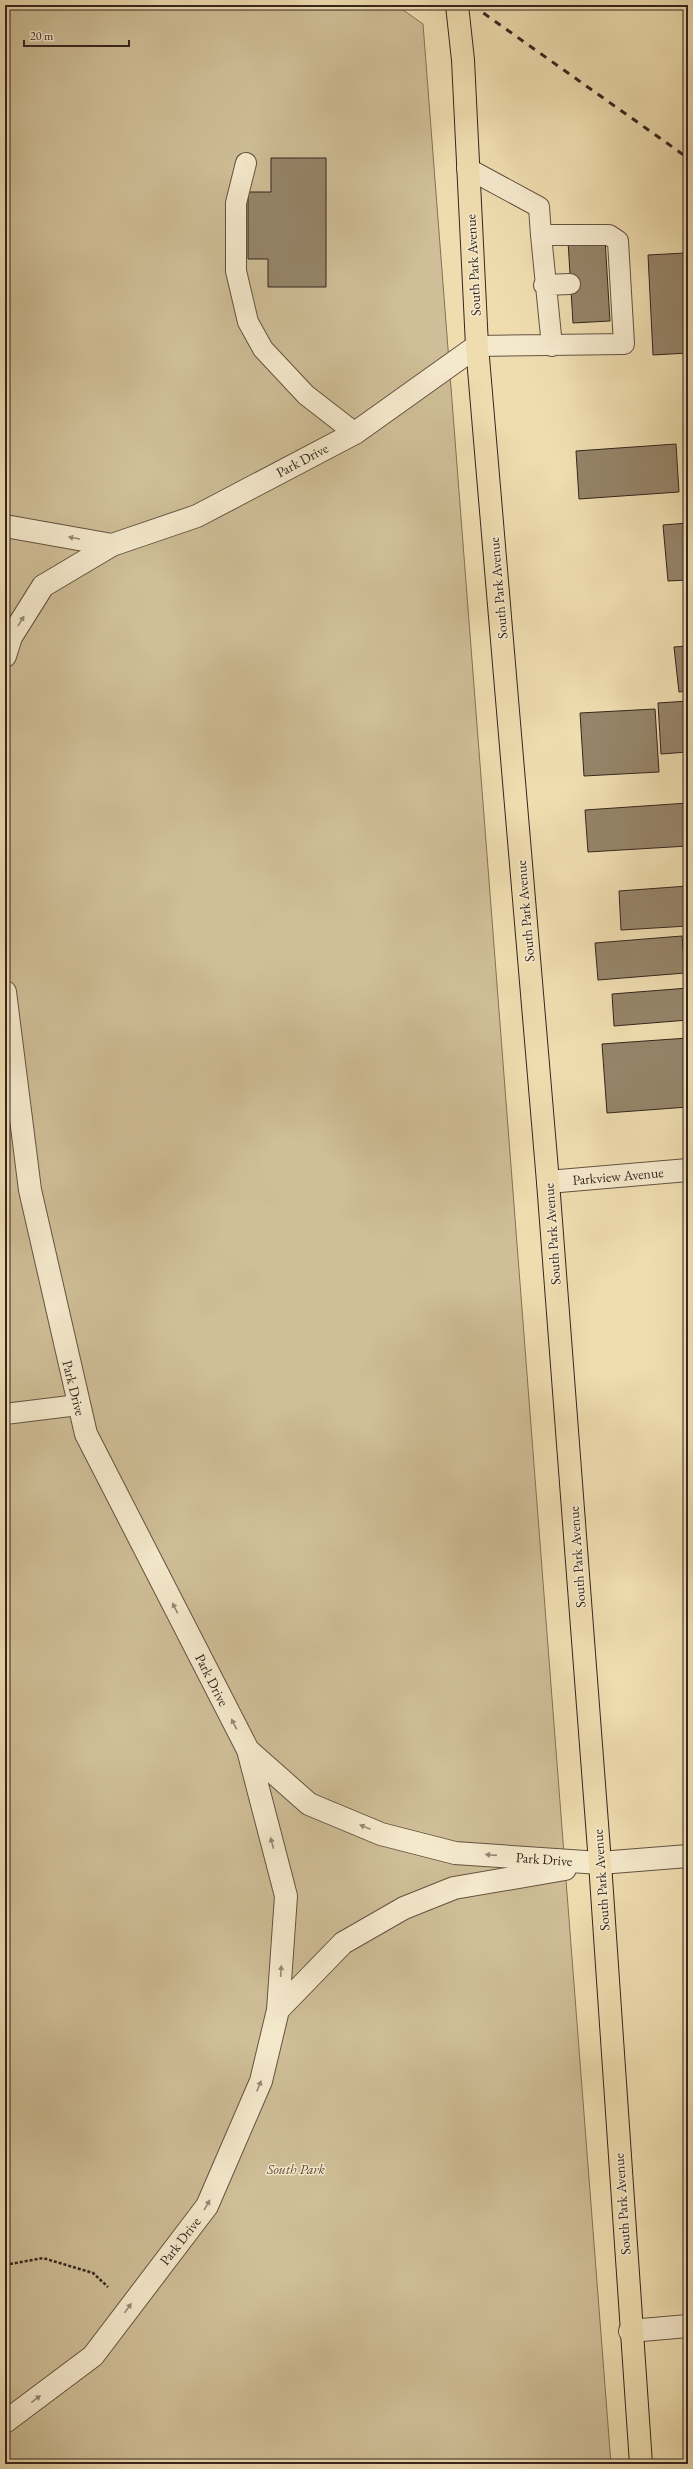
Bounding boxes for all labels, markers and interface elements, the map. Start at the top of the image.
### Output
scale bar [24,22,129,48]
text: 20 m [30,28,54,44]
street label: South Park Avenue [461,213,485,316]
street label: Park Drive [273,439,332,481]
one-way arrow [68,535,80,541]
street label: South Park Avenue [485,536,511,640]
one-way arrow [17,615,24,627]
street label: South Park Avenue [512,859,538,963]
street label: Parkview Avenue [572,1163,665,1189]
street label: South Park Avenue [539,1182,565,1286]
street label: Park Drive [58,1358,90,1418]
street label: South Park Avenue [564,1505,590,1609]
one-way arrow [172,1602,178,1614]
street label: Park Drive [191,1651,233,1710]
one-way arrow [231,1718,237,1729]
one-way arrow [359,1824,370,1830]
street label: South Park Avenue [588,1828,614,1932]
one-way arrow [269,1837,275,1849]
street label: Park Drive [515,1848,573,1870]
one-way arrow [485,1852,497,1859]
one-way arrow [277,1965,284,1977]
one-way arrow [256,2079,262,2091]
street label: South Park Avenue [609,2152,635,2256]
park label: South Park [266,2160,326,2178]
one-way arrow [203,2199,210,2211]
street label: Park Drive [155,2213,205,2269]
one-way arrow [124,2303,132,2314]
one-way arrow [31,2394,42,2403]

